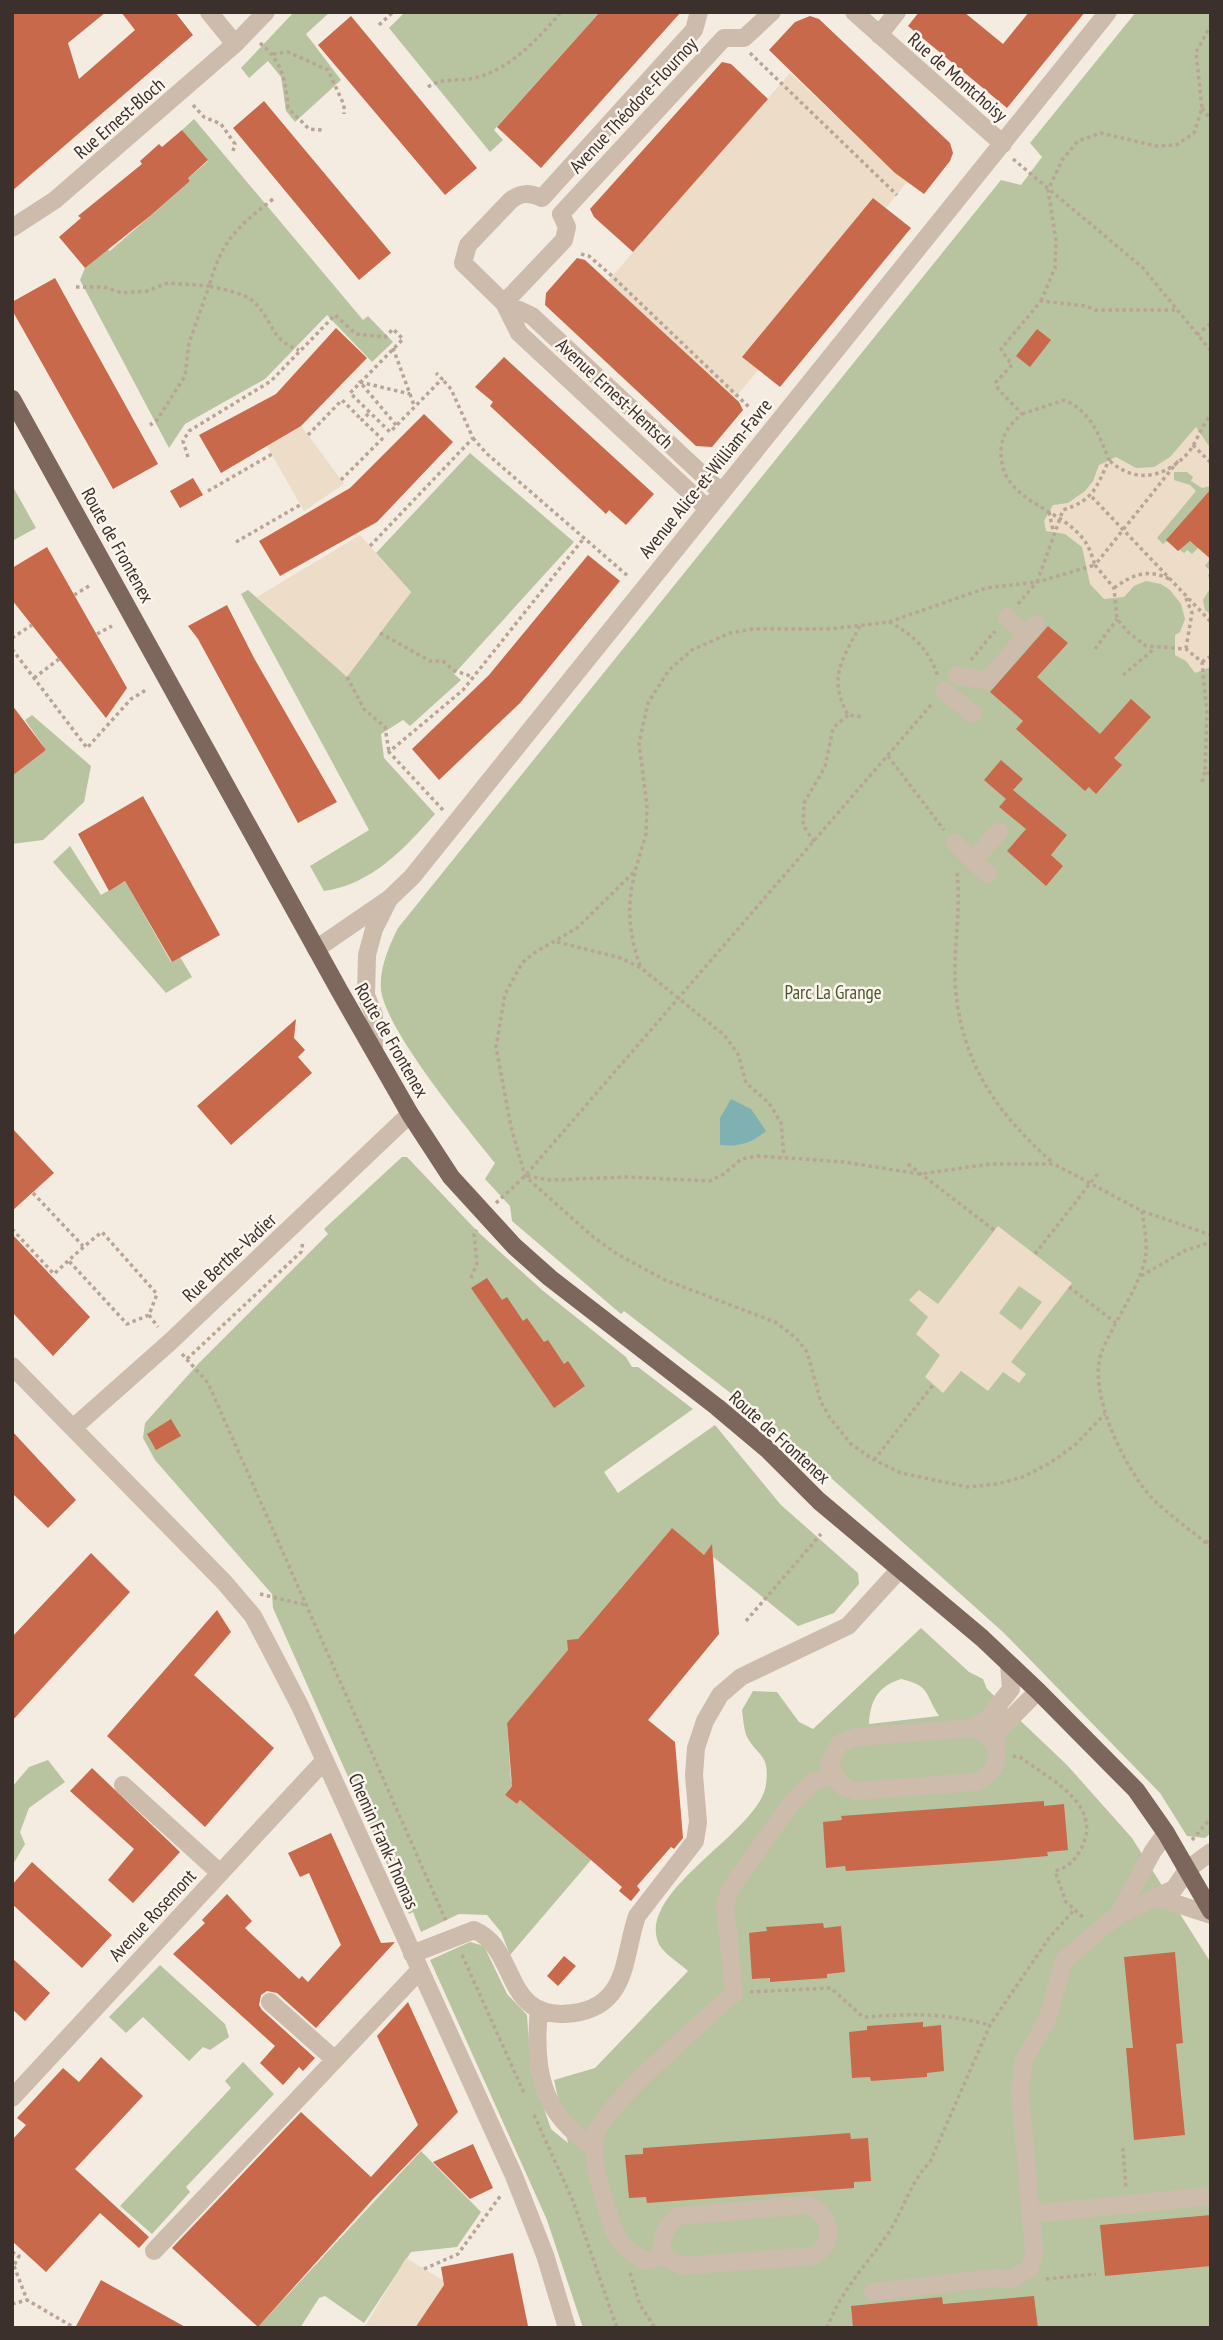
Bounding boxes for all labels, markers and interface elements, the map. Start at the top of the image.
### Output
street label: Rue de Montchoisy [903,27,1013,127]
street label: Avenue Théodore-Flournoy [564,32,703,178]
street label: Rue Ernest-Bloch [69,72,169,164]
street label: Avenue Ernest-Hentsch [551,333,679,453]
street label: Avenue Alice-et-William-Favre [633,393,777,563]
street label: Route de Frontenex [76,483,160,607]
street label: Route de Frontenex [350,979,434,1102]
park label: Parc La Grange [784,980,882,1004]
street label: Rue Berthe-Vadier [177,1207,281,1307]
street label: Route de Frontenex [724,1385,836,1489]
street label: Chemin Frank-Thomas [343,1769,425,1913]
street label: Avenue Rosemont [103,1863,201,1966]

